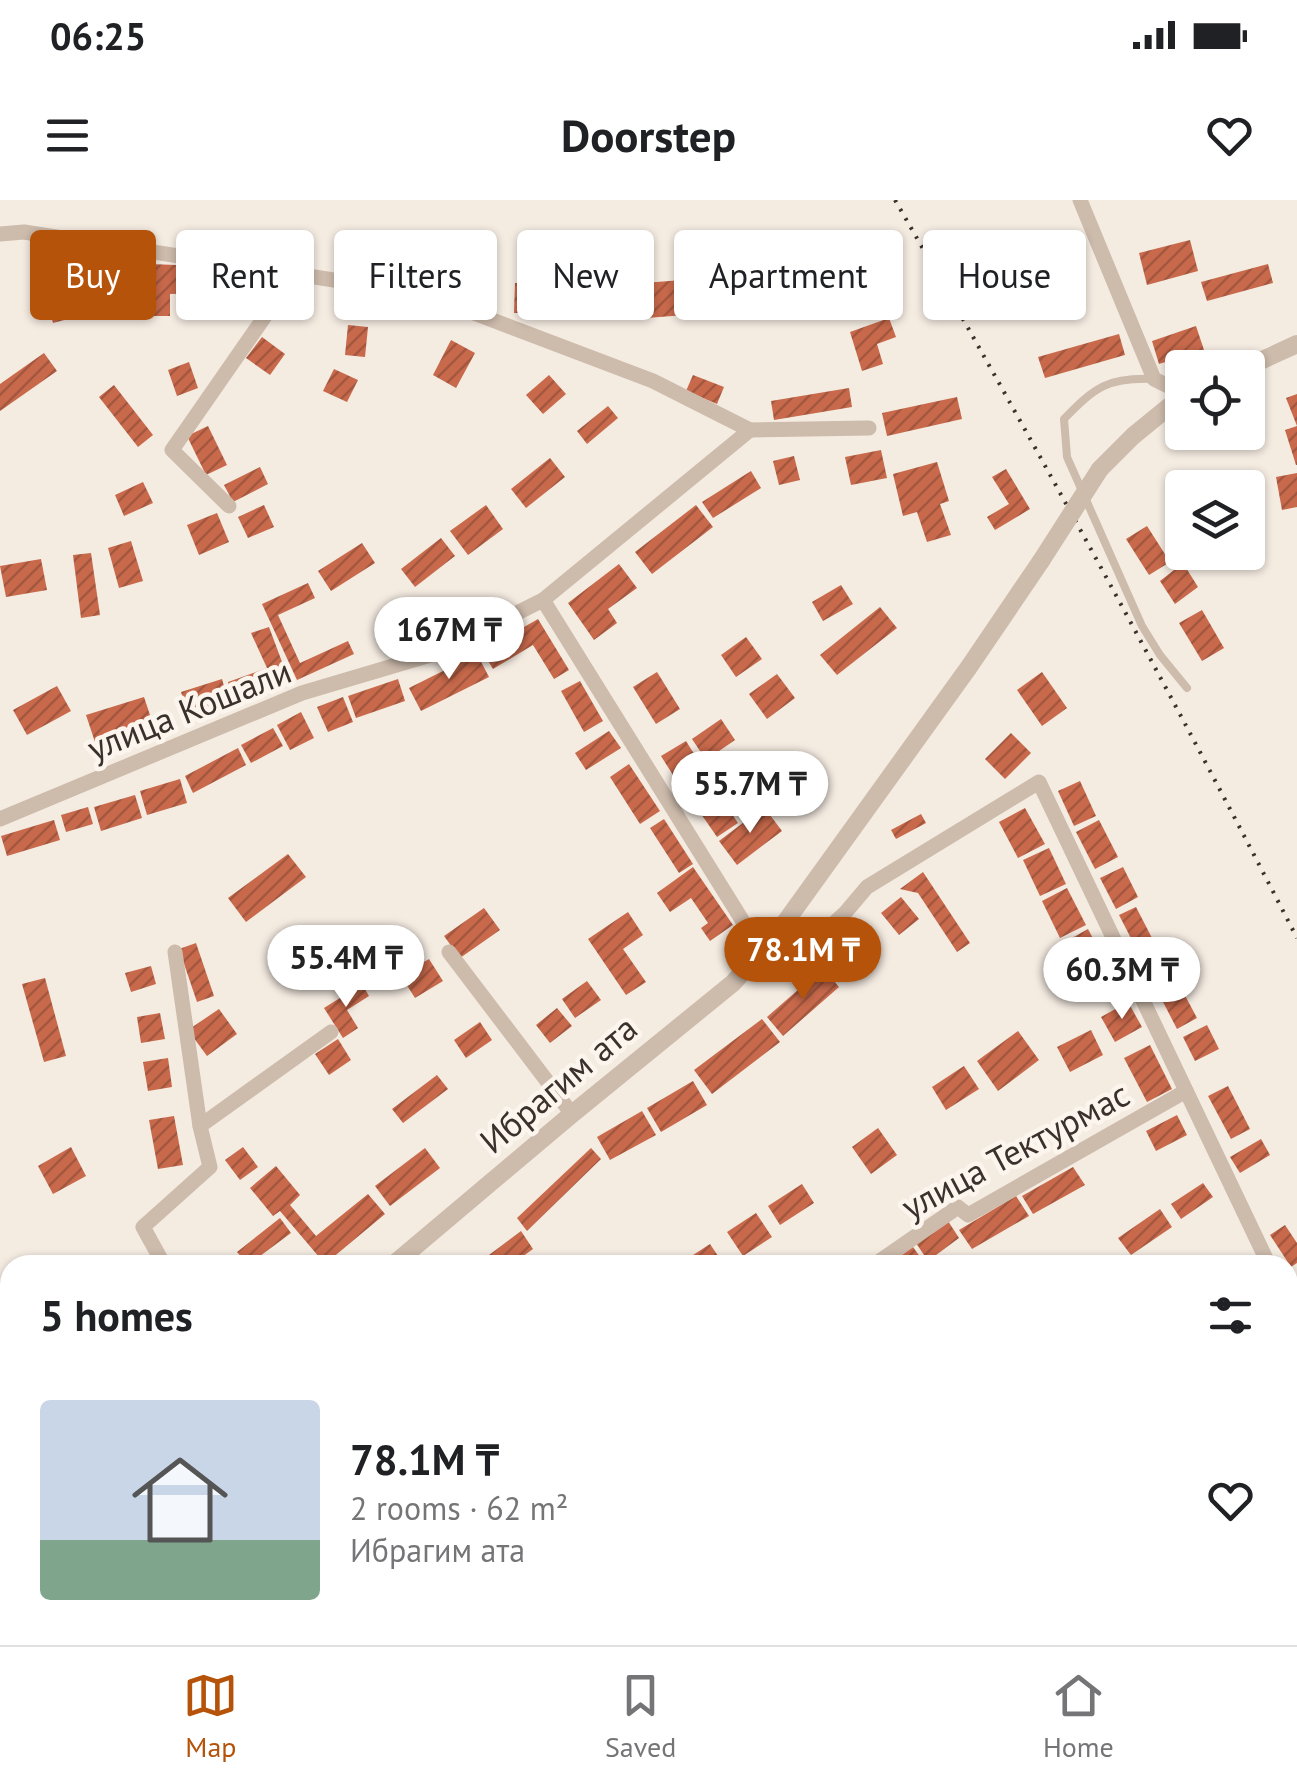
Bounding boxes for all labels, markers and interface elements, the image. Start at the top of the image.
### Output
text: 06:25 [50,11,146,60]
text: Doorstep [561,106,736,164]
icon: menu [40,108,95,163]
icon: heart [1202,108,1257,163]
chip: Buy [30,230,156,320]
chip: Rent [176,230,314,320]
chip: Filters [334,230,497,320]
chip: New [517,230,654,320]
chip: Apartment [674,230,903,320]
chip: House [923,230,1086,320]
map controls [1165,350,1265,570]
button: locate [1165,350,1265,450]
button: layers [1165,470,1265,570]
pin: 167M ₸ [368,597,530,682]
text: 167M ₸ [396,608,502,650]
street label: улица Кошали [80,647,298,771]
pin: 55.7M ₸ [658,751,842,836]
text: 55.7M ₸ [693,762,807,804]
pin: 78.1M ₸ [711,917,895,1002]
pin: 55.4M ₸ [254,925,438,1010]
text: 78.1M ₸ [746,928,860,970]
text: 55.4M ₸ [289,936,403,978]
pin: 60.3M ₸ [1030,937,1214,1022]
text: 60.3M ₸ [1065,948,1179,990]
street label: Ибрагим ата [470,1005,646,1163]
street label: улица Тектурмас [893,1071,1137,1229]
text: 5 homes [40,1288,193,1343]
icon: filters [1203,1288,1258,1343]
text: 78.1M ₸ [350,1432,499,1487]
icon: home [120,1440,240,1560]
icon: heart [1203,1473,1258,1528]
text: 2 rooms · 62 m² [350,1487,568,1529]
text: Ибрагим ата [350,1529,525,1571]
tab: Map [183,1668,238,1765]
tab: Saved [605,1668,676,1765]
tab: Home [1043,1668,1114,1765]

